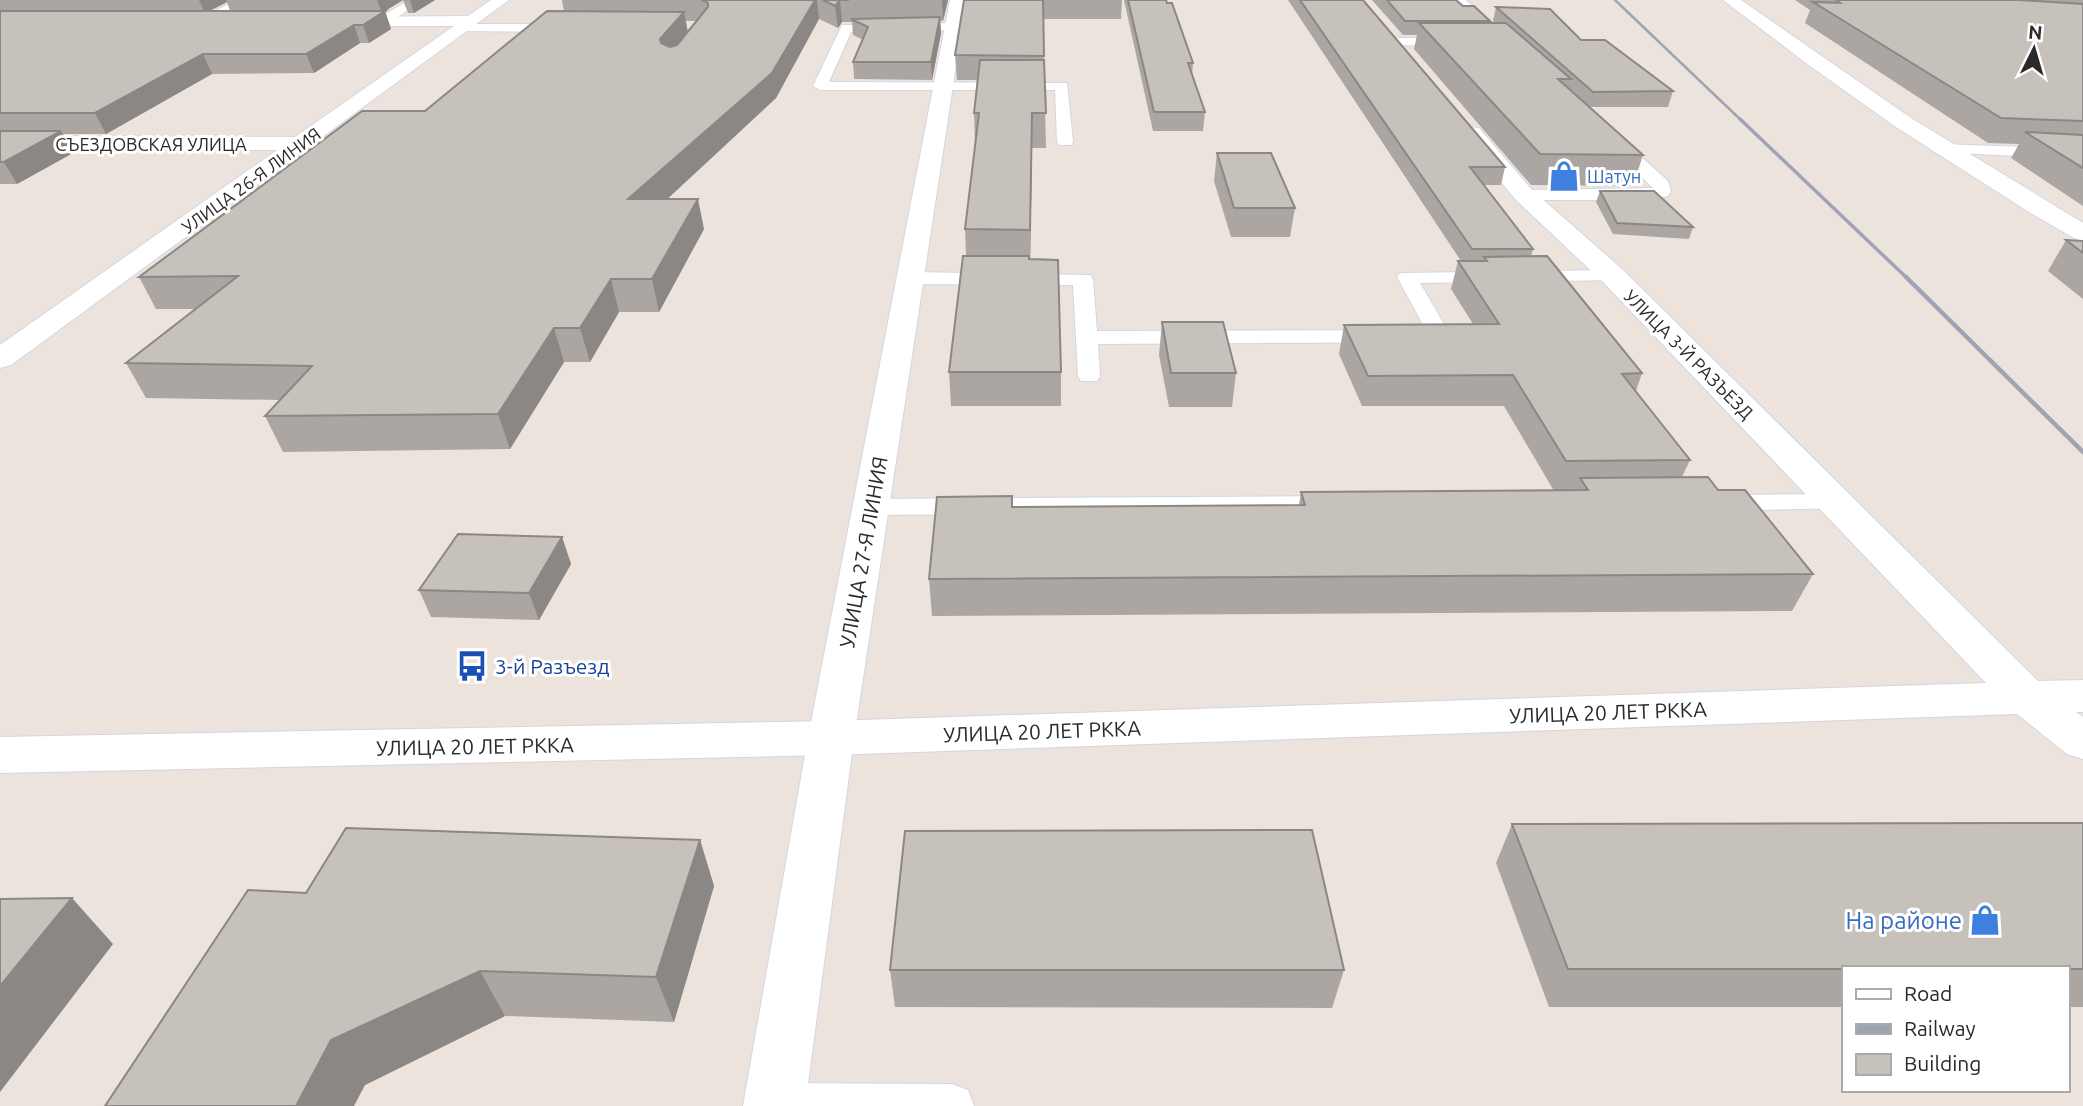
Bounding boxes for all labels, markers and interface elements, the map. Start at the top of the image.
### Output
north arrow [1999,14,2069,84]
text: N [2027,20,2044,44]
street label: УЛИЦА 26-Я ЛИНИЯ [178,123,324,237]
street label: СЪЕЗДОВСКАЯ УЛИЦА [55,134,247,154]
shop icon: Шатун [1547,159,1581,193]
place label: Шатун [1587,166,1641,186]
street label: УЛИЦА 3-Й РАЗЪЕЗД [1621,286,1757,422]
street label: УЛИЦА 27-Я ЛИНИЯ [834,454,892,650]
bus stop icon: 3-й Разъезд [455,649,489,683]
place label: 3-й Разъезд [495,654,610,678]
street label: УЛИЦА 20 ЛЕТ РККА [1509,697,1708,727]
street label: УЛИЦА 20 ЛЕТ РККА [943,716,1142,746]
street label: УЛИЦА 20 ЛЕТ РККА [376,732,574,760]
shop icon: На районе [1968,903,2002,937]
place label: На районе [1846,907,1962,934]
legend [1842,966,2069,1092]
text: Road [1904,981,1952,1005]
text: Railway [1904,1016,1976,1040]
text: Building [1904,1051,1981,1075]

